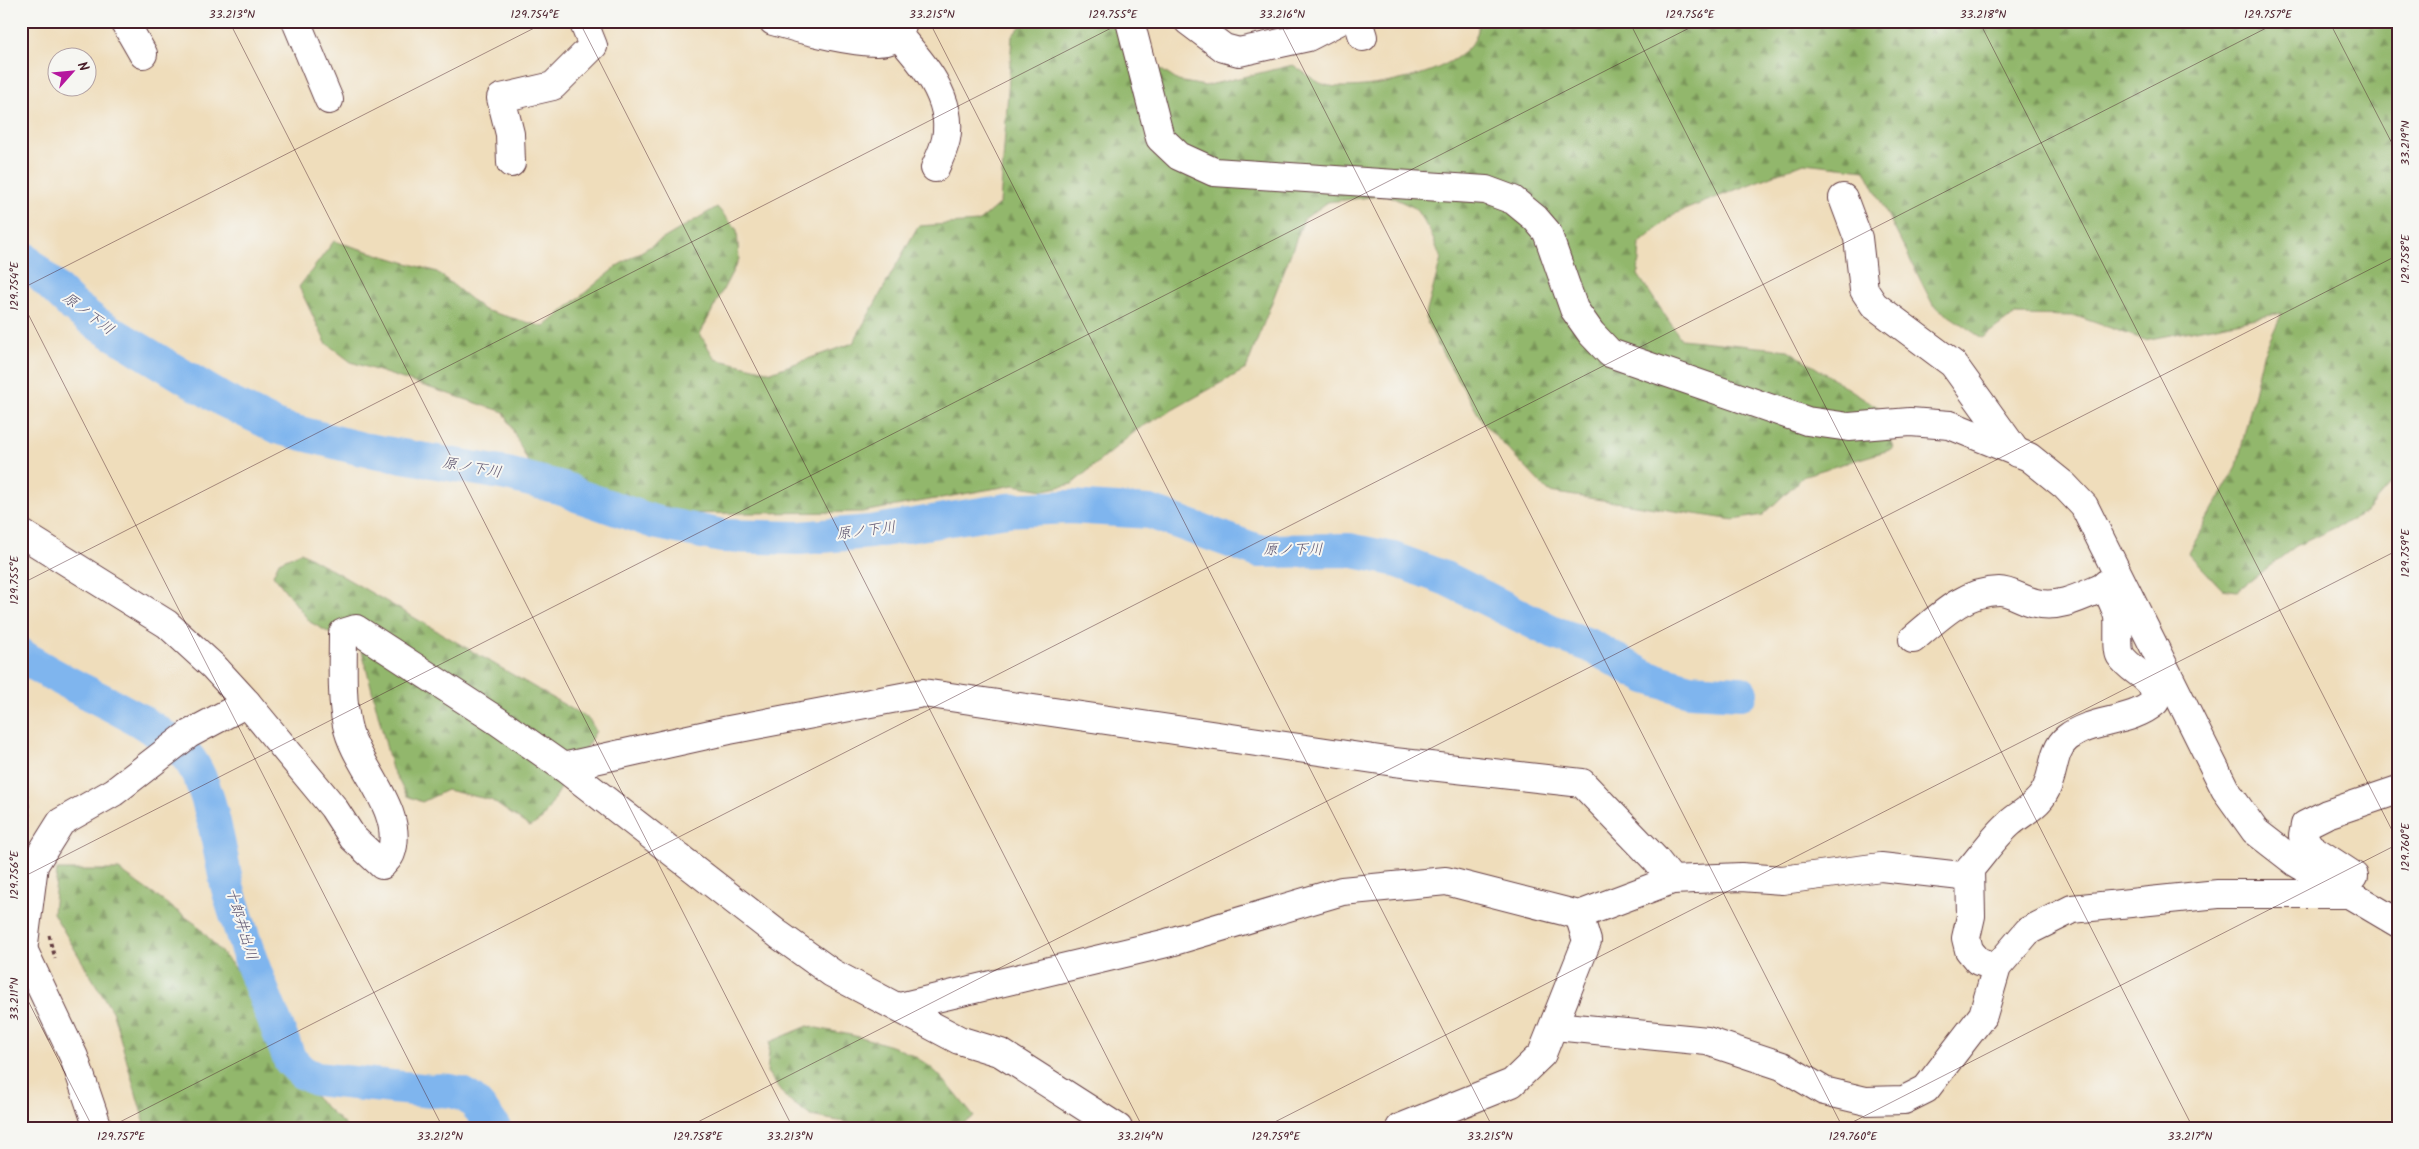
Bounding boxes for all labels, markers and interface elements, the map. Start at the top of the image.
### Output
text: 33.213°N [209,5,255,24]
text: 129.754°E [510,5,561,24]
text: 33.215°N [909,5,955,24]
text: 129.755°E [1089,5,1138,24]
text: 33.216°N [1259,5,1305,24]
text: 129.756°E [1665,5,1716,24]
text: 33.218°N [1960,5,2006,24]
text: 129.757°E [2244,5,2293,24]
north arrow [48,48,98,98]
text: N [71,58,95,76]
text: 33.219°N [2396,120,2415,166]
text: 129.758°E [2396,233,2415,284]
text: 129.754°E [5,260,24,311]
water label: 原ノ下川 [57,286,119,342]
water label: 原ノ下川 [440,451,504,485]
water label: 原ノ下川 [835,515,897,547]
text: 129.759°E [2396,528,2415,577]
water label: 原ノ下川 [1263,538,1323,562]
text: 129.755°E [5,555,24,604]
text: 129.760°E [2396,822,2415,871]
text: 129.756°E [5,849,24,900]
water label: 十郎井出川 [219,885,263,963]
text: 33.211°N [5,977,24,1021]
text: 129.757°E [97,1127,146,1146]
text: 33.212°N [417,1127,463,1146]
text: 129.758°E [673,1127,724,1146]
text: 33.213°N [767,1127,813,1146]
text: 33.214°N [1117,1127,1163,1146]
text: 129.759°E [1252,1127,1301,1146]
text: 33.215°N [1467,1127,1513,1146]
text: 129.760°E [1829,1127,1878,1146]
text: 33.217°N [2167,1127,2213,1146]

